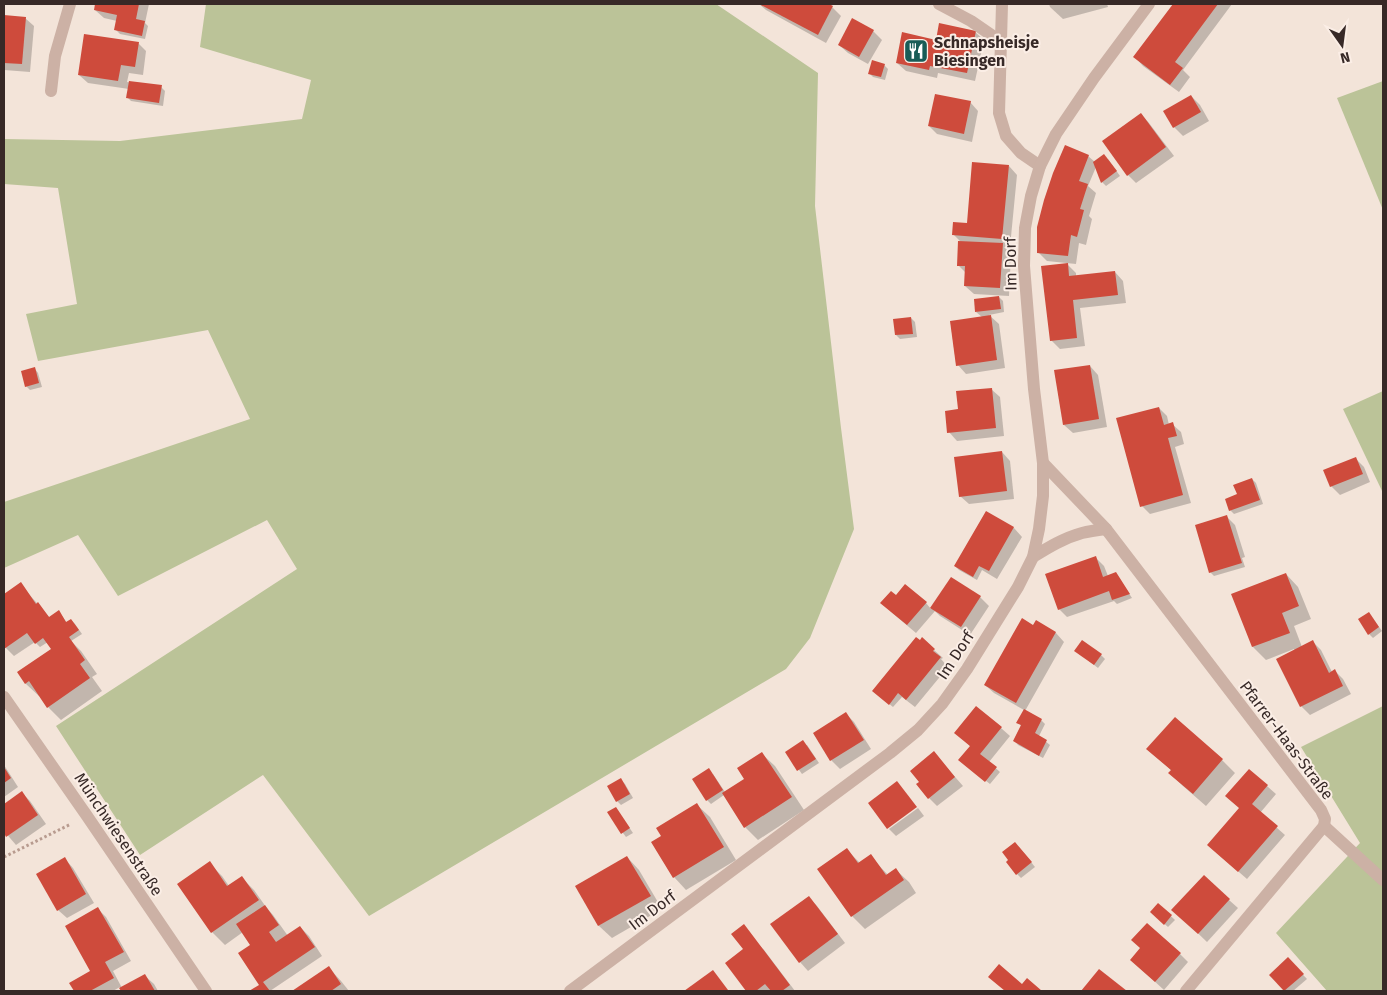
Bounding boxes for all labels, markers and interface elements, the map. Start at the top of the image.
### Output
north arrow [1317,20,1367,70]
place label: Schnapsheisje Biesingen [934,33,1039,70]
restaurant icon: Schnapsheisje Biesingen [903,38,929,64]
text: N [1338,48,1352,67]
street label: Im Dorf [1001,235,1020,291]
street label: Im Dorf [933,626,979,683]
street label: Pfarrer-Haas-Straße [1236,677,1337,803]
street label: Münchwiesenstraße [70,769,167,899]
street label: Im Dorf [625,886,681,934]

